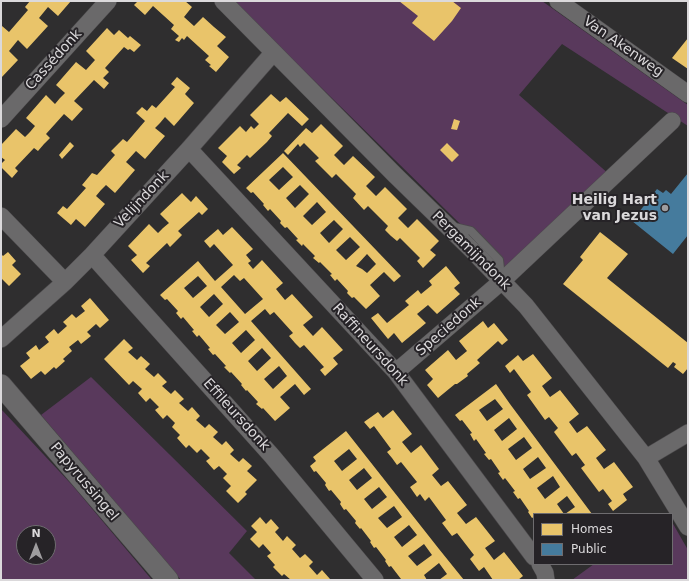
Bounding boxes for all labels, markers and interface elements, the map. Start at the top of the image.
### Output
street label: Van Akenweg [580,13,666,81]
street label: Cassédonk [22,26,86,94]
street label: Velijndonk [111,168,173,232]
place label: Heilig Hart van Jezus [572,192,657,224]
marker: Heilig Hart van Jezus [660,203,670,213]
street label: Pergamijndonk [428,208,514,294]
street label: Speciedonk [413,294,485,360]
street label: Raffineursdonk [329,300,411,390]
street label: Effileursdonk [199,375,273,455]
street label: Papyrussingel [46,439,122,525]
legend [533,513,673,565]
text: Homes [571,522,613,536]
north arrow [16,525,56,565]
text: N [31,527,41,540]
text: Public [571,542,607,556]

